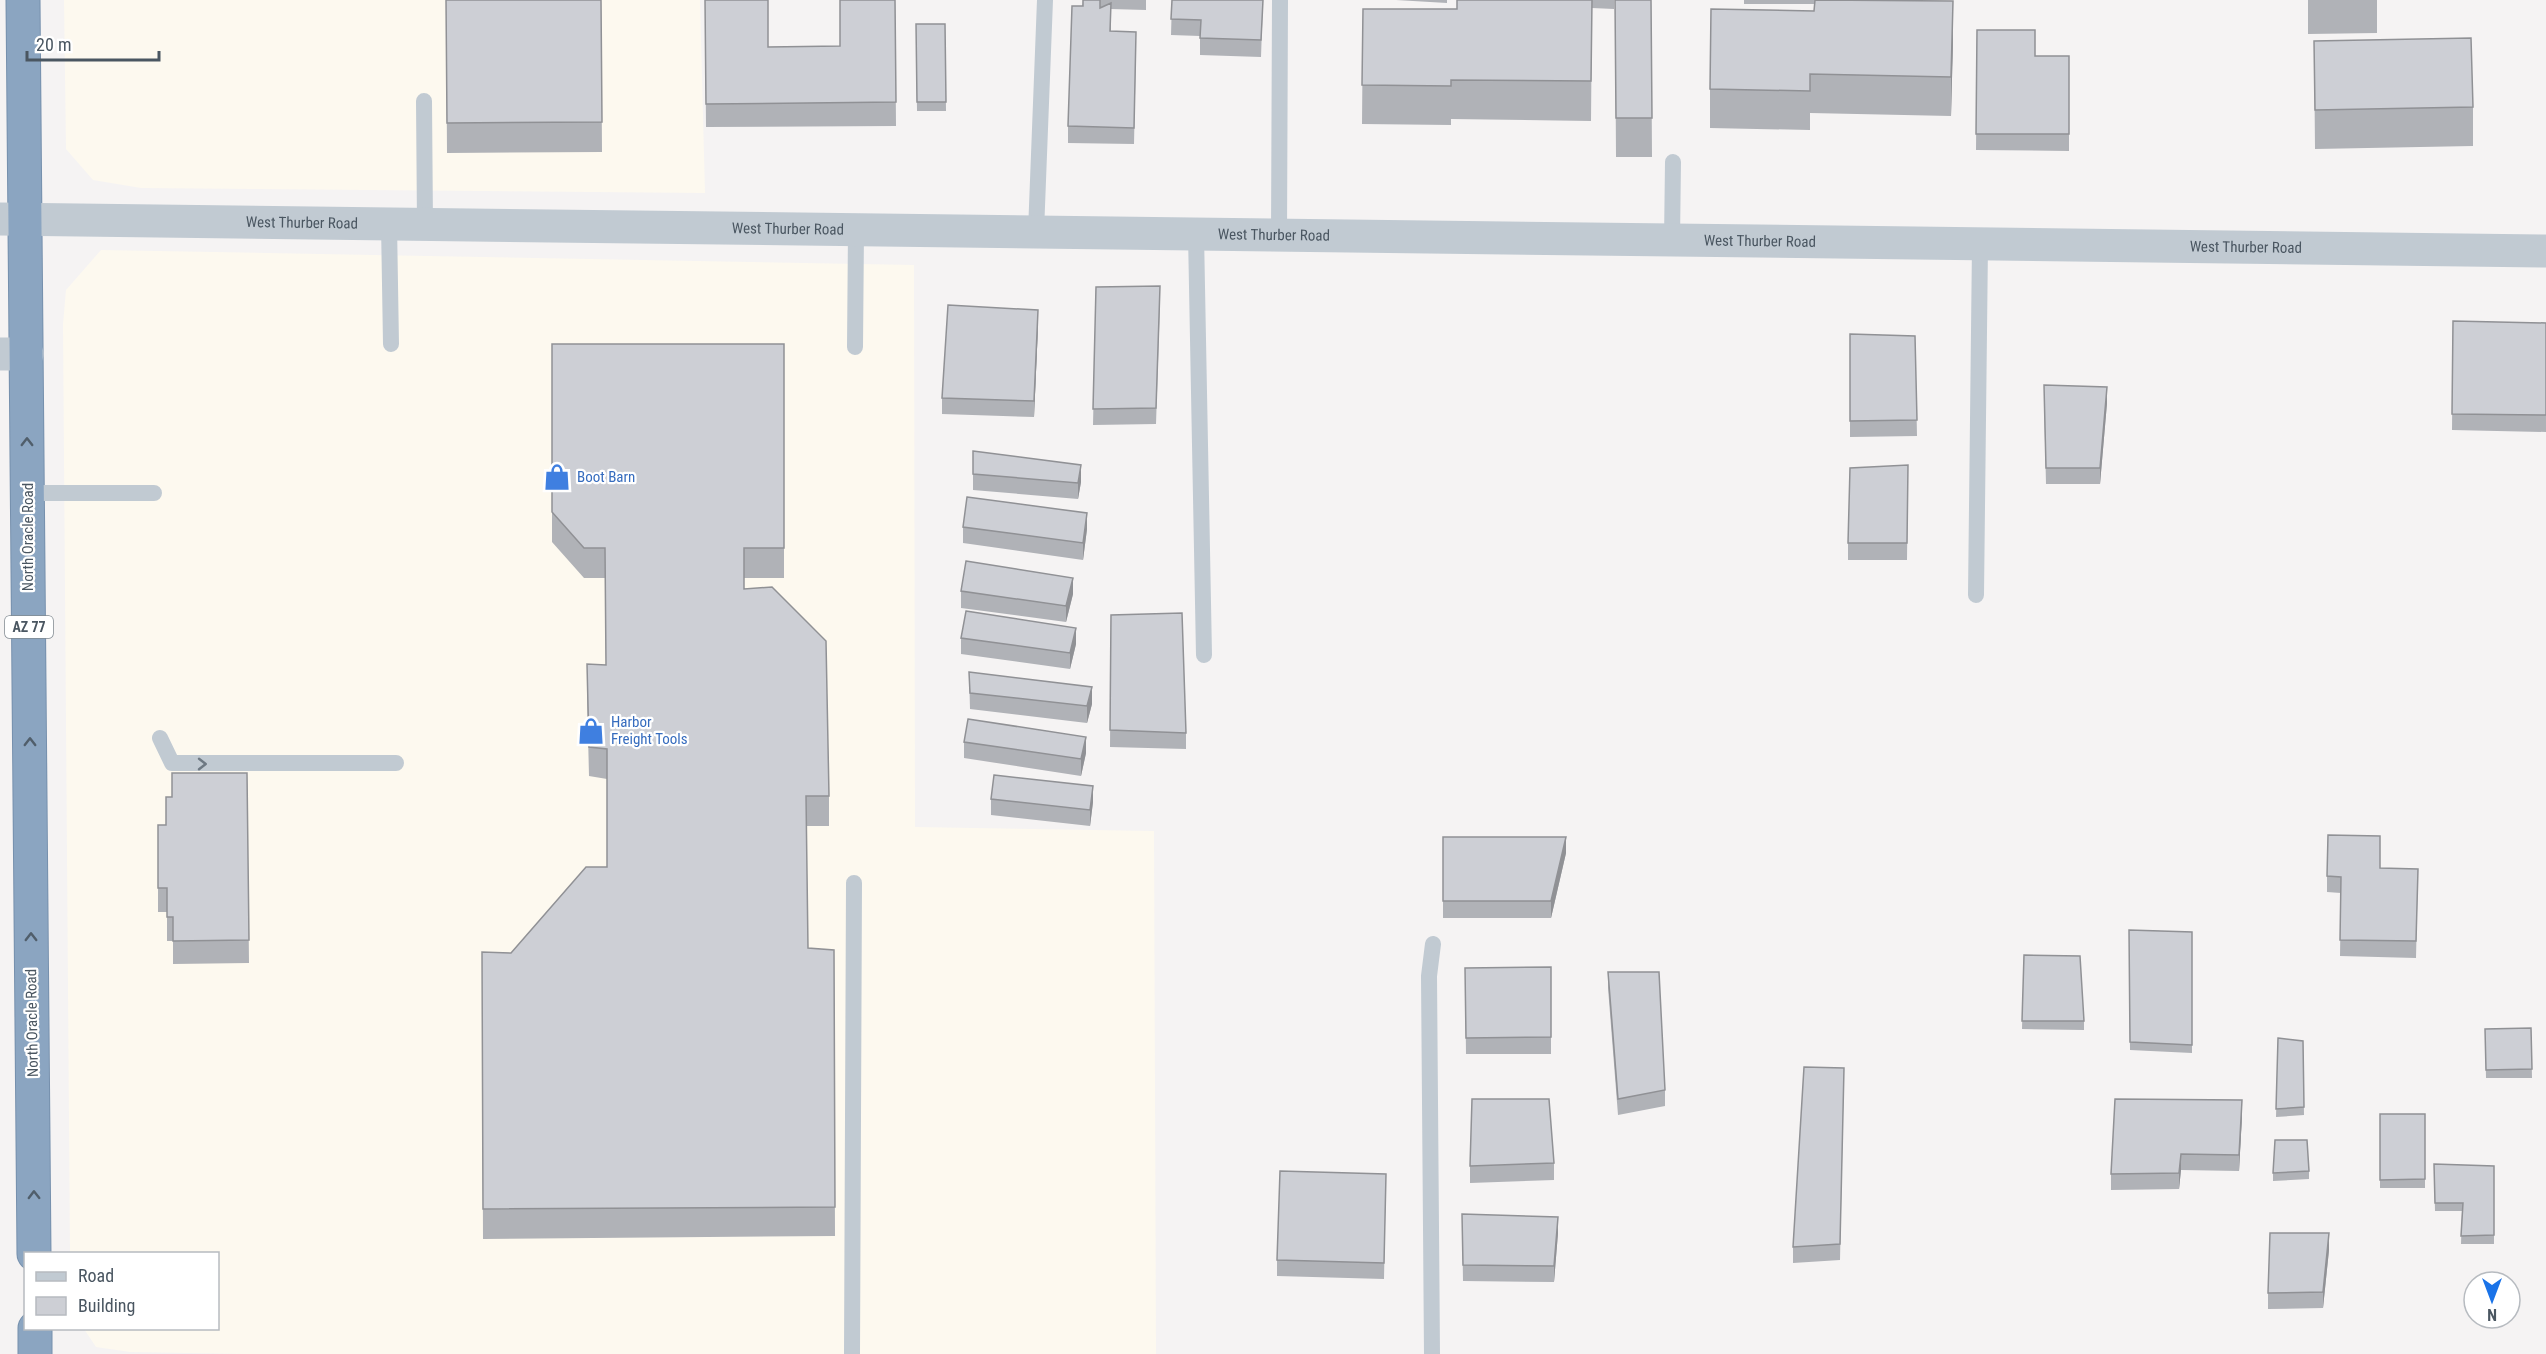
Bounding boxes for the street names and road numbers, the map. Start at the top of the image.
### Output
street label: West Thurber Road [246,213,358,232]
street label: West Thurber Road [732,219,844,239]
street label: West Thurber Road [1218,225,1330,245]
street label: West Thurber Road [1704,231,1816,251]
street label: West Thurber Road [2190,238,2302,257]
street label: North Oracle Road [19,483,37,591]
road number: AZ 77 [5,616,53,638]
street label: North Oracle Road [22,969,42,1077]

